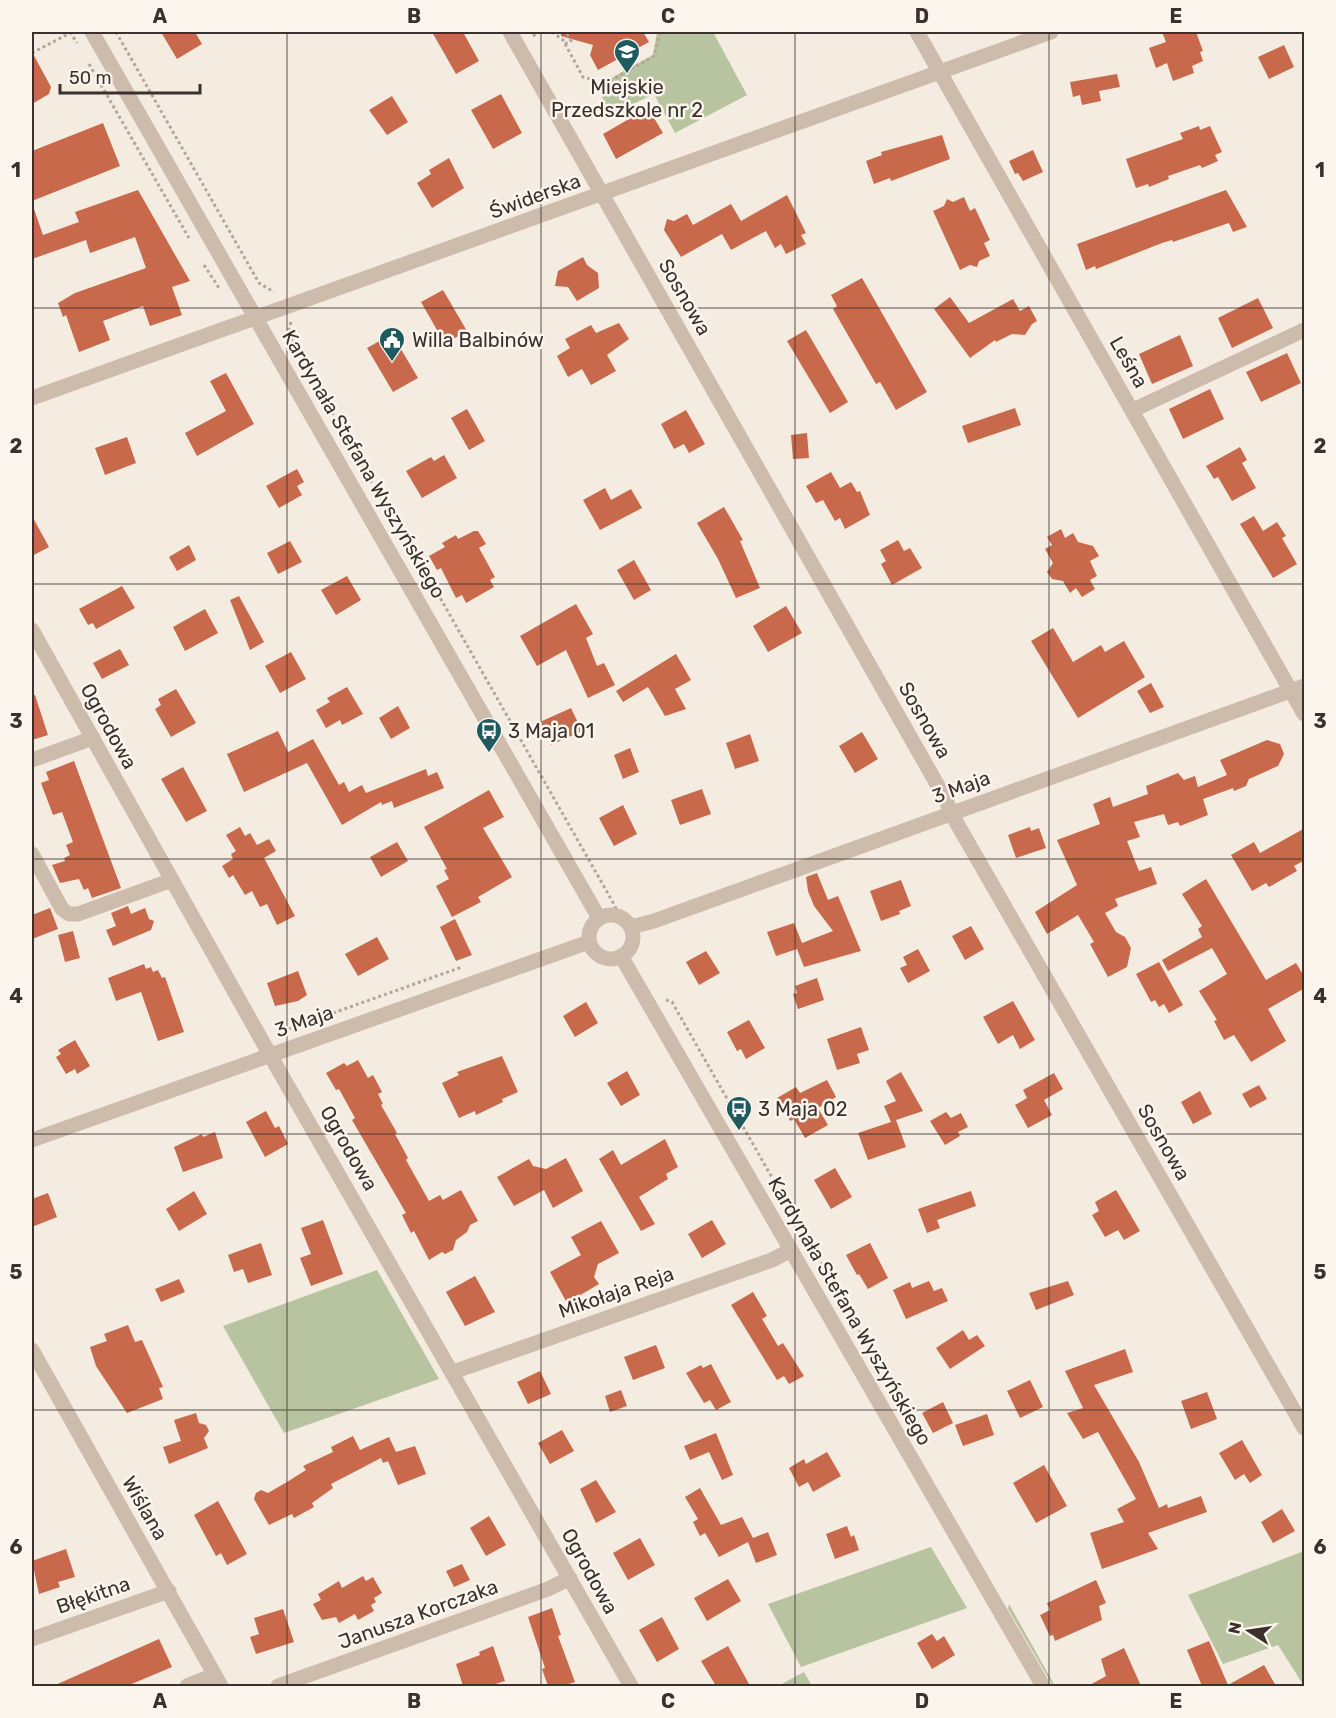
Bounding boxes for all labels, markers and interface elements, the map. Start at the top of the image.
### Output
text: A [153,4,168,28]
text: B [407,4,421,28]
text: C [661,4,675,28]
text: D [915,4,929,28]
text: E [1170,4,1182,28]
school or university icon: Miejskie Przedszkole nr 2 [612,37,642,75]
scale bar [60,57,200,95]
text: 50 m [69,67,112,89]
place label: Miejskie Przedszkole nr 2 [551,75,703,122]
text: 1 [11,158,21,182]
text: 1 [1315,158,1325,182]
street label: Świderska [486,168,584,224]
street label: Sosnowa [654,255,716,339]
public building icon: Willa Balbinów [377,325,407,363]
street label: Kardynała Stefana Wyszyńskiego [277,326,451,602]
place label: Willa Balbinów [412,328,544,352]
street label: Leśna [1105,332,1153,392]
text: 2 [10,434,23,458]
text: 2 [1314,434,1327,458]
street label: Sosnowa [894,678,956,762]
street label: Ogrodowa [76,679,142,773]
text: 3 [9,709,23,733]
text: 3 [1313,709,1327,733]
bus stop icon: 3 Maja 01 [474,716,504,754]
place label: 3 Maja 01 [508,719,594,743]
street label: 3 Maja [929,765,993,809]
text: 4 [9,984,23,1008]
text: 4 [1313,984,1327,1008]
street label: 3 Maja [272,1000,336,1042]
bus stop icon: 3 Maja 02 [724,1094,754,1132]
place label: 3 Maja 02 [758,1097,848,1121]
street label: Sosnowa [1133,1100,1195,1184]
street label: Ogrodowa [315,1101,383,1195]
street label: Kardynała Stefana Wyszyńskiego [763,1173,937,1449]
text: 5 [10,1260,23,1284]
text: 5 [1314,1260,1327,1284]
street label: Mikołaja Reja [555,1261,677,1323]
street label: Wiślana [117,1472,173,1544]
street label: Ogrodowa [557,1524,623,1618]
text: 6 [9,1535,23,1559]
text: 6 [1313,1535,1327,1559]
street label: Błękitna [53,1571,133,1619]
street label: Janusza Korczaka [335,1574,501,1654]
north arrow [1219,1601,1279,1661]
text: N [1224,1620,1245,1636]
text: A [153,1689,168,1713]
text: B [407,1689,421,1713]
text: C [661,1689,675,1713]
text: D [915,1689,929,1713]
text: E [1170,1689,1182,1713]

